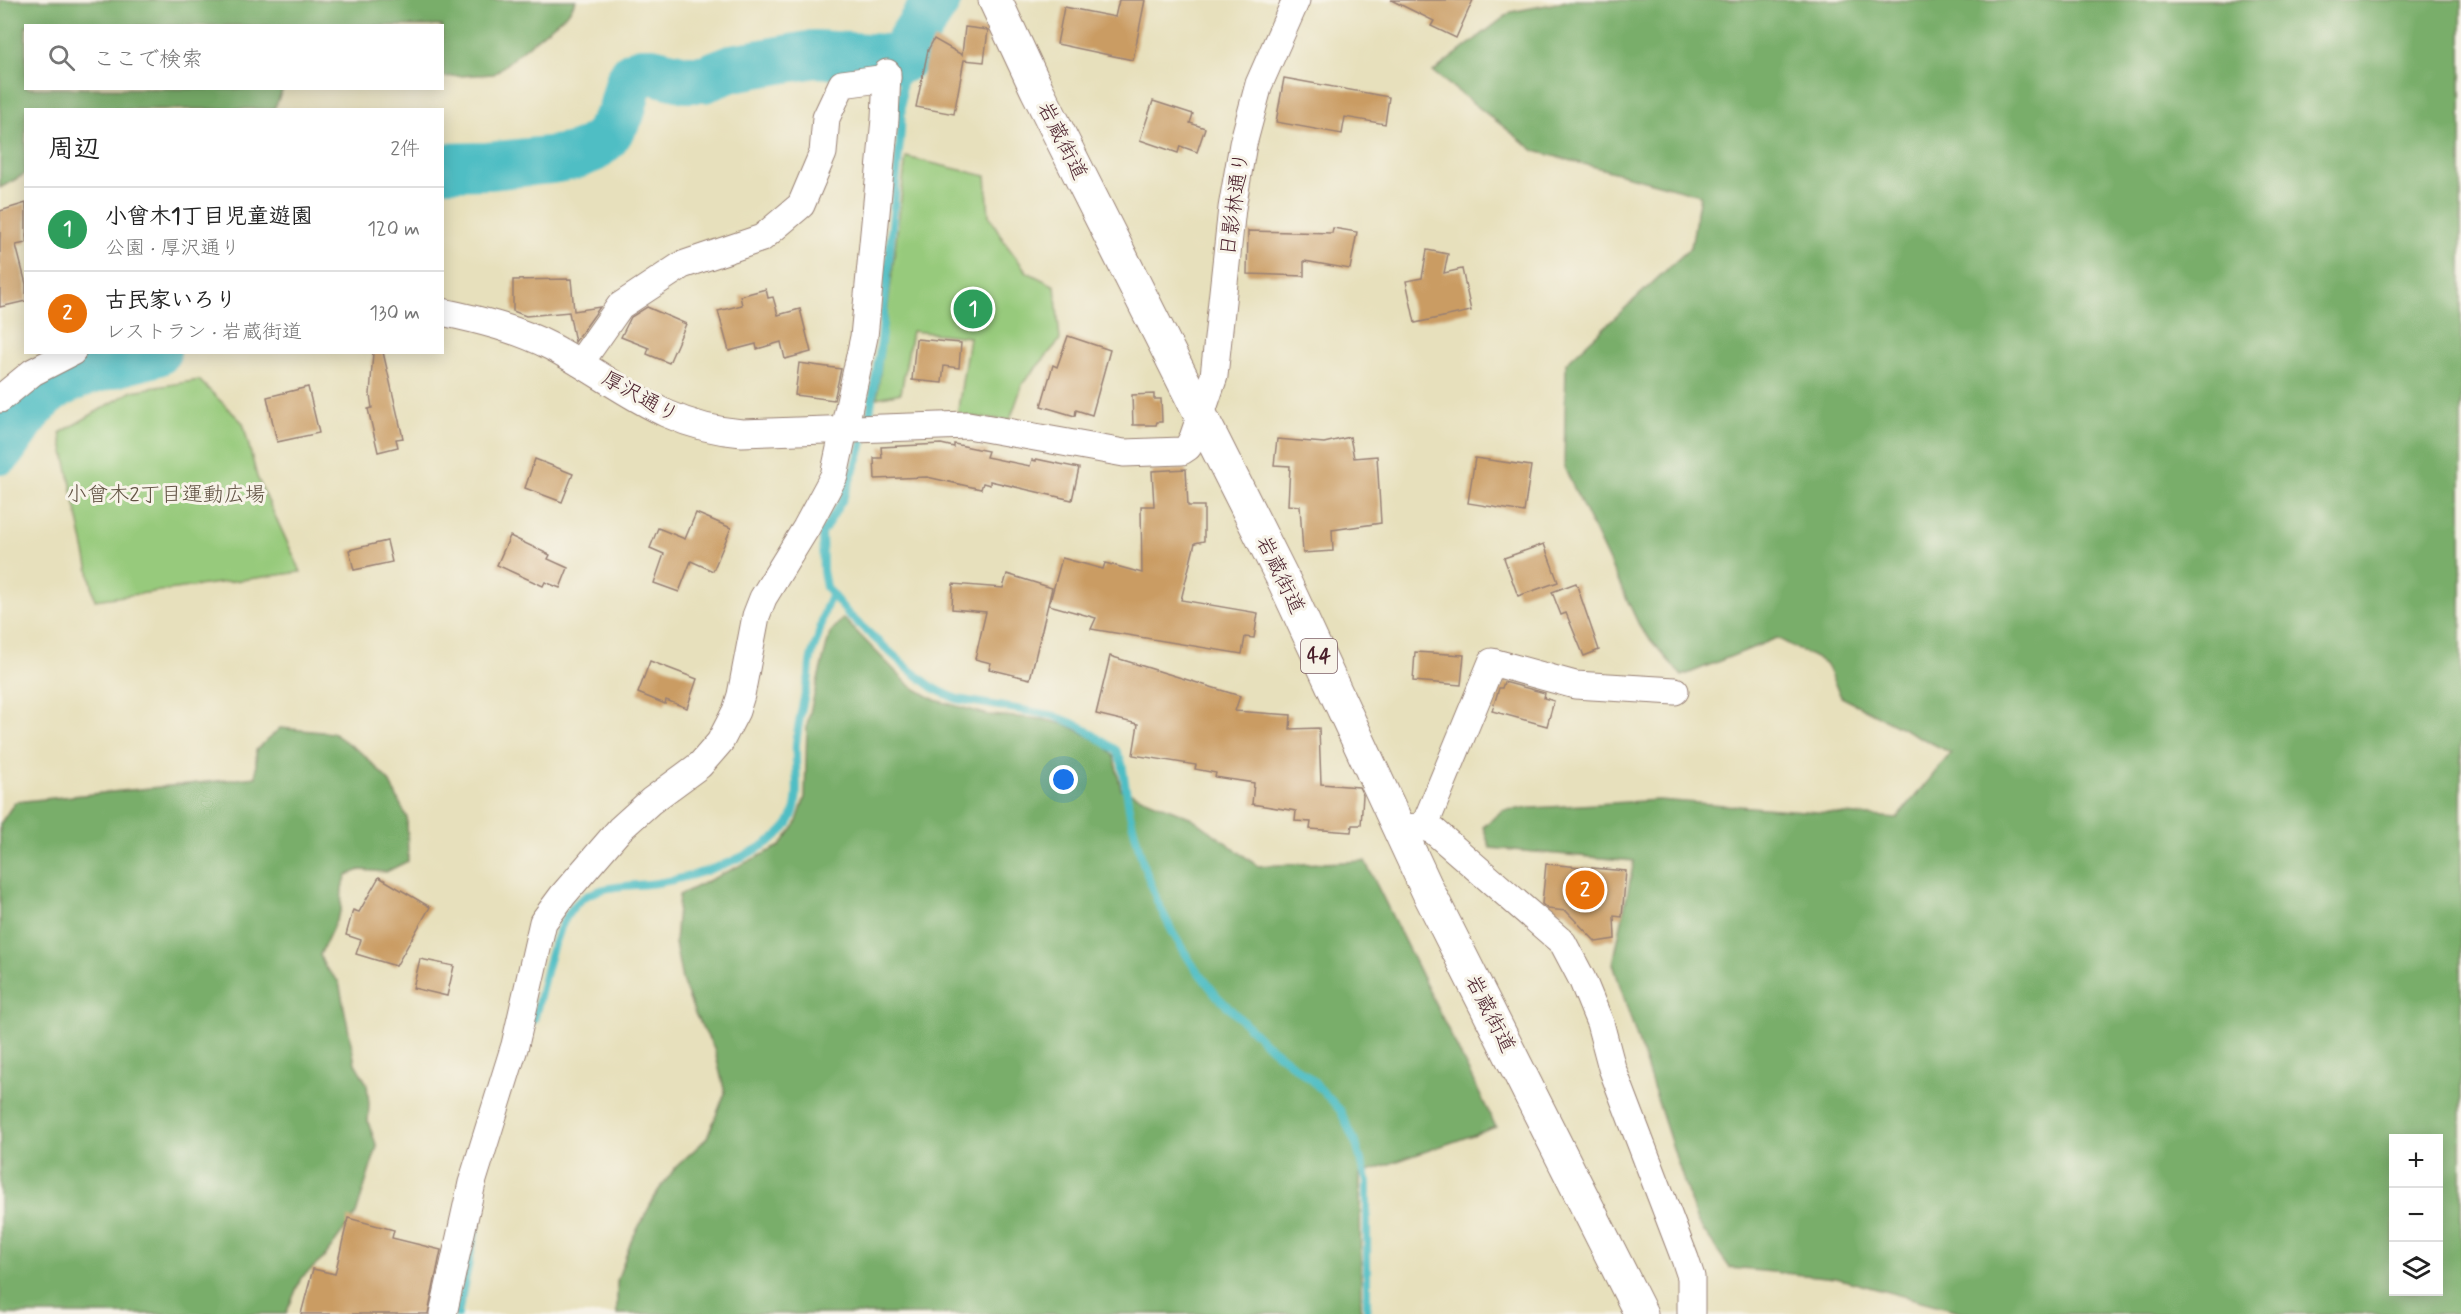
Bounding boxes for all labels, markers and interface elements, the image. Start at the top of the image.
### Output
search box [24,24,444,90]
icon: search [45,41,78,74]
text: ここで検索 [93,46,203,74]
street label: 岩蔵街道 [1030,97,1094,185]
text: 周辺 [48,133,100,167]
text: 2件 [390,136,420,163]
street label: 日影林通り [1214,150,1256,258]
text: 小曾木1丁目児童遊園 [105,203,313,231]
text: 1 [63,216,72,243]
text: 120 m [367,216,420,243]
text: 公園 · 厚沢通り [105,235,240,262]
pin: 1 [954,286,992,332]
text: 古民家いろり [105,287,237,315]
text: 2 [63,300,72,327]
text: 130 m [369,300,420,327]
text: レストラン · 岩蔵街道 [105,319,302,346]
street label: 厚沢通り [596,364,684,430]
park label: 小曾木2丁目運動広場 [66,481,266,509]
street label: 岩蔵街道 [1249,531,1311,619]
road number: 44 [1301,639,1337,673]
your location [1049,765,1078,794]
pin: 2 [1566,868,1604,912]
street label: 岩蔵街道 [1458,970,1522,1058]
map controls [2389,1134,2443,1296]
button: + [2389,1134,2443,1188]
button: − [2389,1188,2443,1242]
button: layers [2389,1242,2443,1296]

